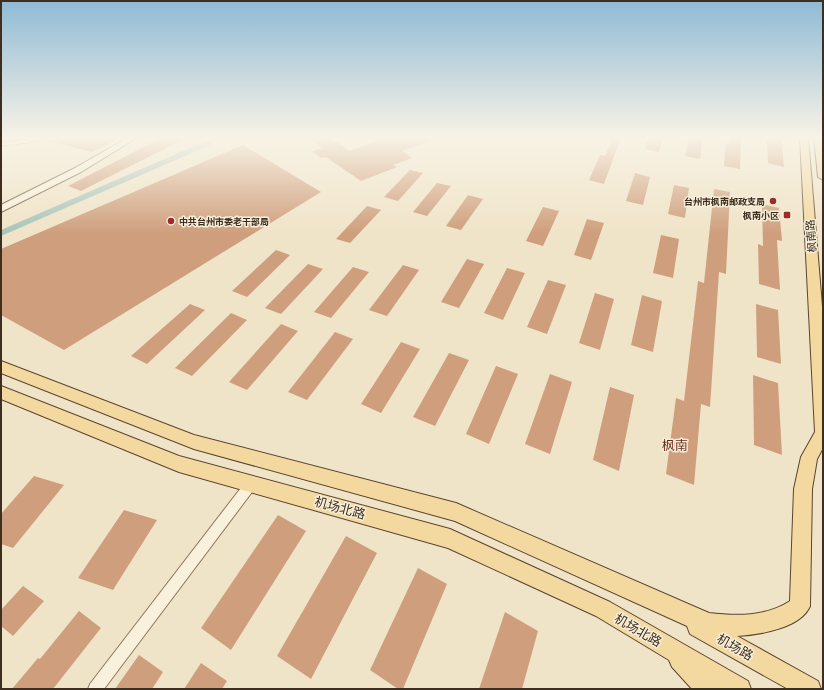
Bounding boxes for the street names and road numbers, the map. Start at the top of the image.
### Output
street label: 枫南路 [803,219,819,253]
street label: 机场北路 [313,493,367,523]
street label: 机场北路 [611,610,665,650]
street label: 机场路 [714,630,756,664]

